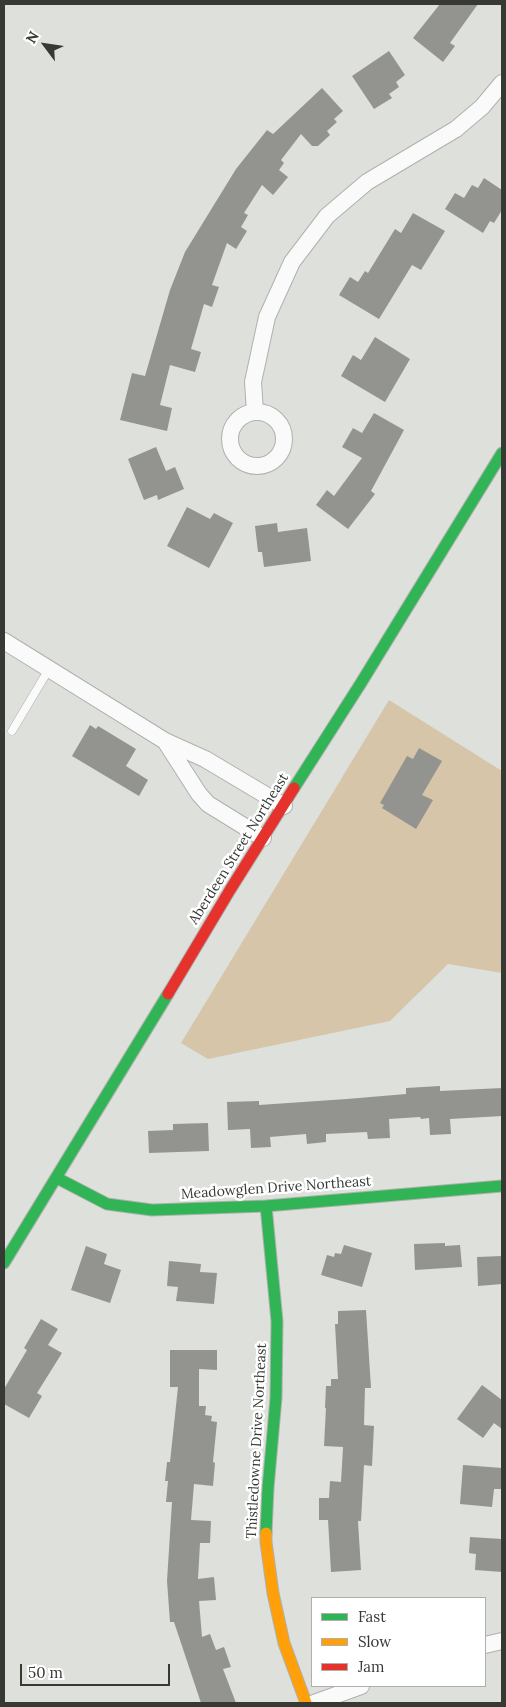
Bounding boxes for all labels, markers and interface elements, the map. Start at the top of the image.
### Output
north arrow [20,20,70,70]
text: N [22,28,43,47]
street label: Aberdeen Street Northeast [186,770,292,928]
street label: Meadowglen Drive Northeast [180,1173,372,1203]
street label: Thistledowne Drive Northeast [243,1343,271,1539]
legend [311,1597,486,1687]
text: Fast [358,1607,386,1626]
text: Slow [358,1632,391,1651]
scale bar [22,1654,172,1686]
text: Jam [358,1657,385,1676]
text: 50 m [28,1663,63,1682]

